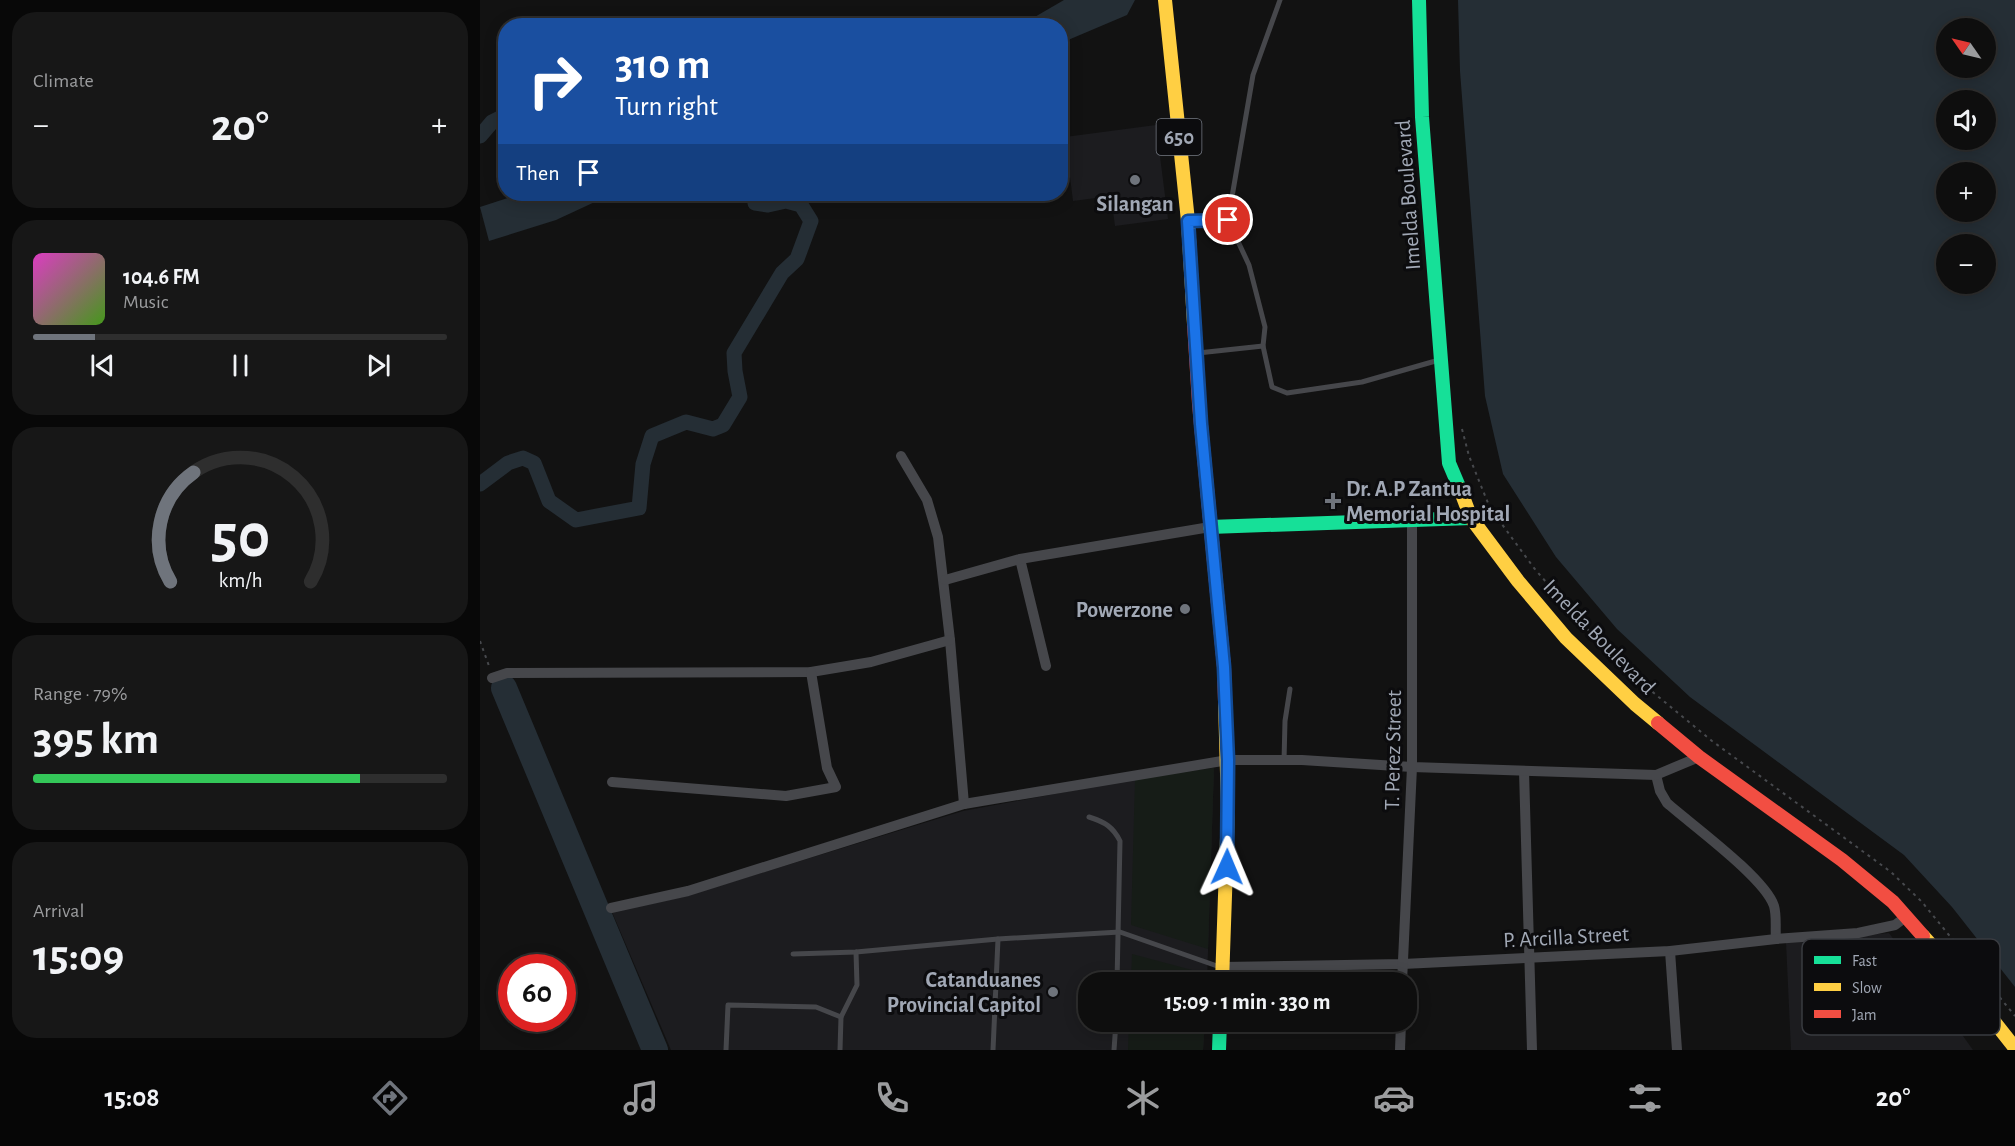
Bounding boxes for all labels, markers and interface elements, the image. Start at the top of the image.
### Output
north arrow [1936,18,1996,78]
map controls [1936,18,1996,294]
icon: right [516,42,594,120]
text: 310 m [615,44,710,86]
text: Climate [33,71,94,91]
button: sound [1936,90,1996,150]
text: Turn right [615,93,718,120]
text: 20° [211,104,269,149]
text: − [33,109,49,142]
text: + [431,109,447,142]
road number: 650 [1156,119,1202,155]
street label: Imelda Boulevard [1392,119,1424,271]
icon: arrive [572,156,605,189]
text: Then [516,162,560,184]
button: + [1936,162,1996,222]
marker: Silangan [1128,173,1142,187]
place label: Silangan [1096,193,1174,215]
pin [1202,194,1253,245]
icon: arrive [1211,203,1244,236]
button: − [1936,234,1996,294]
text: 104.6 FM [123,266,200,288]
text: Music [123,292,169,312]
icon: previous [86,349,119,382]
icon: pause [224,349,257,382]
icon: next [362,349,395,382]
place label: Dr. A.P Zantua Memorial Hospital [1346,478,1510,525]
marker: Dr. A.P Zantua Memorial Hospital [1324,492,1342,510]
text: 50 [210,506,270,568]
text: km/h [218,570,262,591]
street label: Imelda Boulevard [1539,575,1660,699]
place label: Powerzone [1076,599,1173,621]
marker: Powerzone [1178,602,1192,616]
text: Range · 79% [33,684,127,704]
street label: T. Perez Street [1381,690,1405,810]
text: 395 km [33,717,159,762]
position arrow [1195,835,1259,899]
text: Arrival [33,901,84,921]
street label: P. Arcilla Street [1503,923,1629,951]
text: 15:09 [33,934,124,979]
legend [1802,939,2000,1035]
text: Fast [1852,953,1877,969]
speed limit sign: 60 [498,954,576,1032]
place label: Catanduanes Provincial Capitol [887,969,1041,1016]
text: Slow [1852,980,1882,996]
marker: Catanduanes Provincial Capitol [1046,985,1060,999]
text: 15:09 · 1 min · 330 m [1165,991,1330,1013]
text: Jam [1852,1007,1877,1023]
icon: directions [369,1077,411,1119]
icon: music [620,1077,662,1119]
icon: phone [871,1077,913,1119]
icon: climate [1122,1077,1164,1119]
icon: car [1373,1077,1415,1119]
icon: filters [1624,1077,1666,1119]
text: 15:08 [105,1084,160,1111]
text: 20° [1876,1084,1910,1111]

